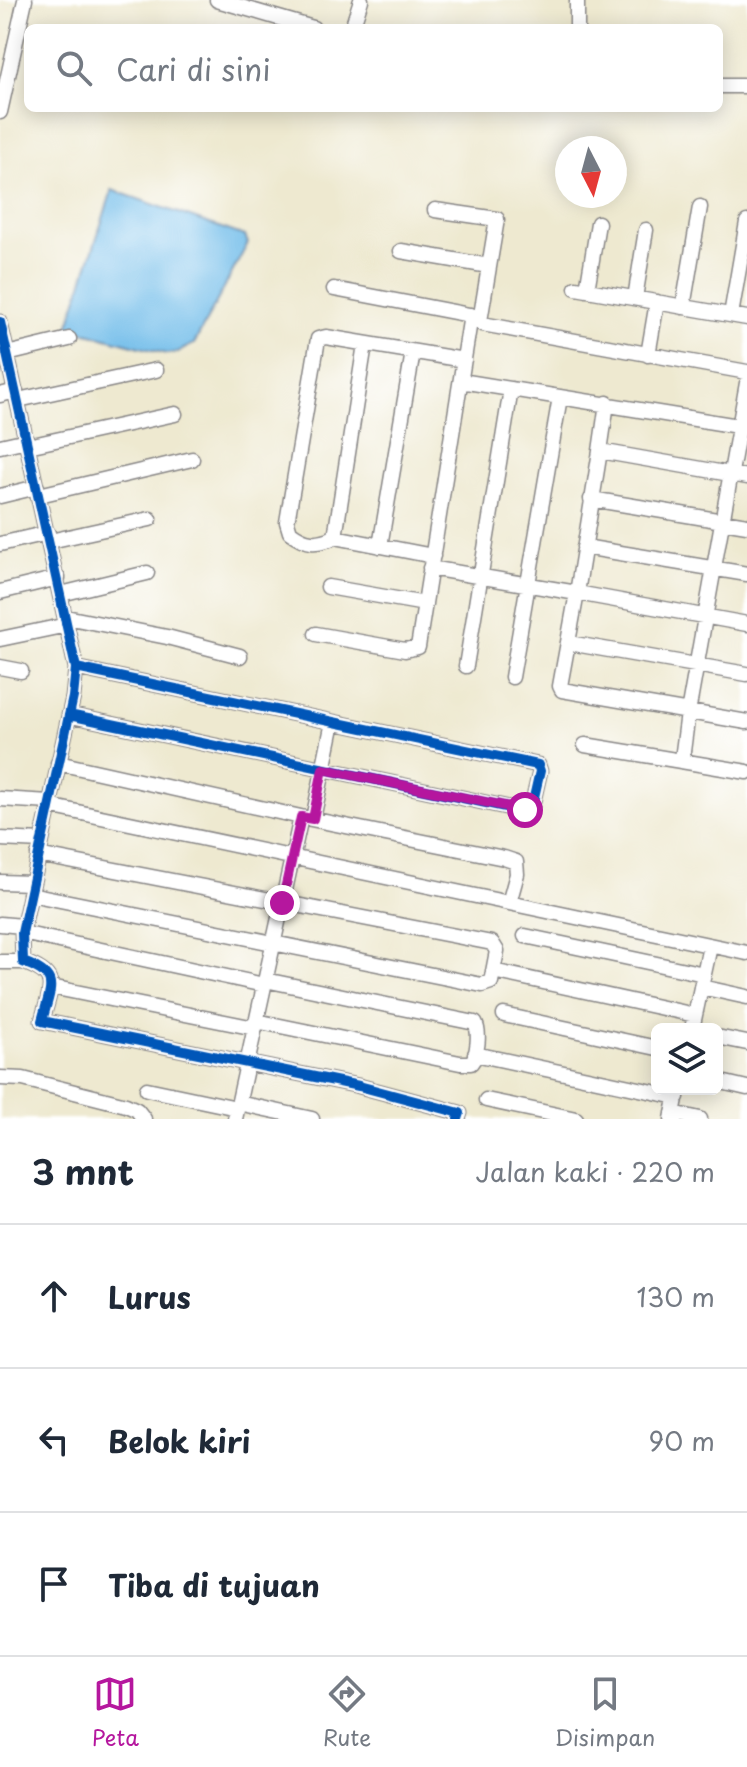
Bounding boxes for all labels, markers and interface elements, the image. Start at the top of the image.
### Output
search box [24,24,723,112]
icon: search [52,46,96,90]
text: Cari di sini [116,46,271,91]
north arrow [555,136,627,208]
route start [507,792,543,828]
route end [264,885,300,921]
map controls [651,1023,723,1095]
button: layers [651,1023,723,1095]
text: 3 mnt [32,1145,134,1197]
text: Jalan kaki · 220 m [475,1152,715,1191]
icon: ahead [32,1274,76,1318]
text: Lurus [108,1274,191,1319]
text: 130 m [636,1277,715,1316]
icon: left [32,1418,76,1462]
text: Belok kiri [108,1418,250,1463]
text: 90 m [648,1421,715,1460]
icon: arrive [32,1562,76,1606]
text: Tiba di tujuan [108,1562,320,1607]
tab: Peta [92,1672,139,1753]
tab: Rute [323,1672,371,1753]
tab: Disimpan [555,1672,655,1753]

